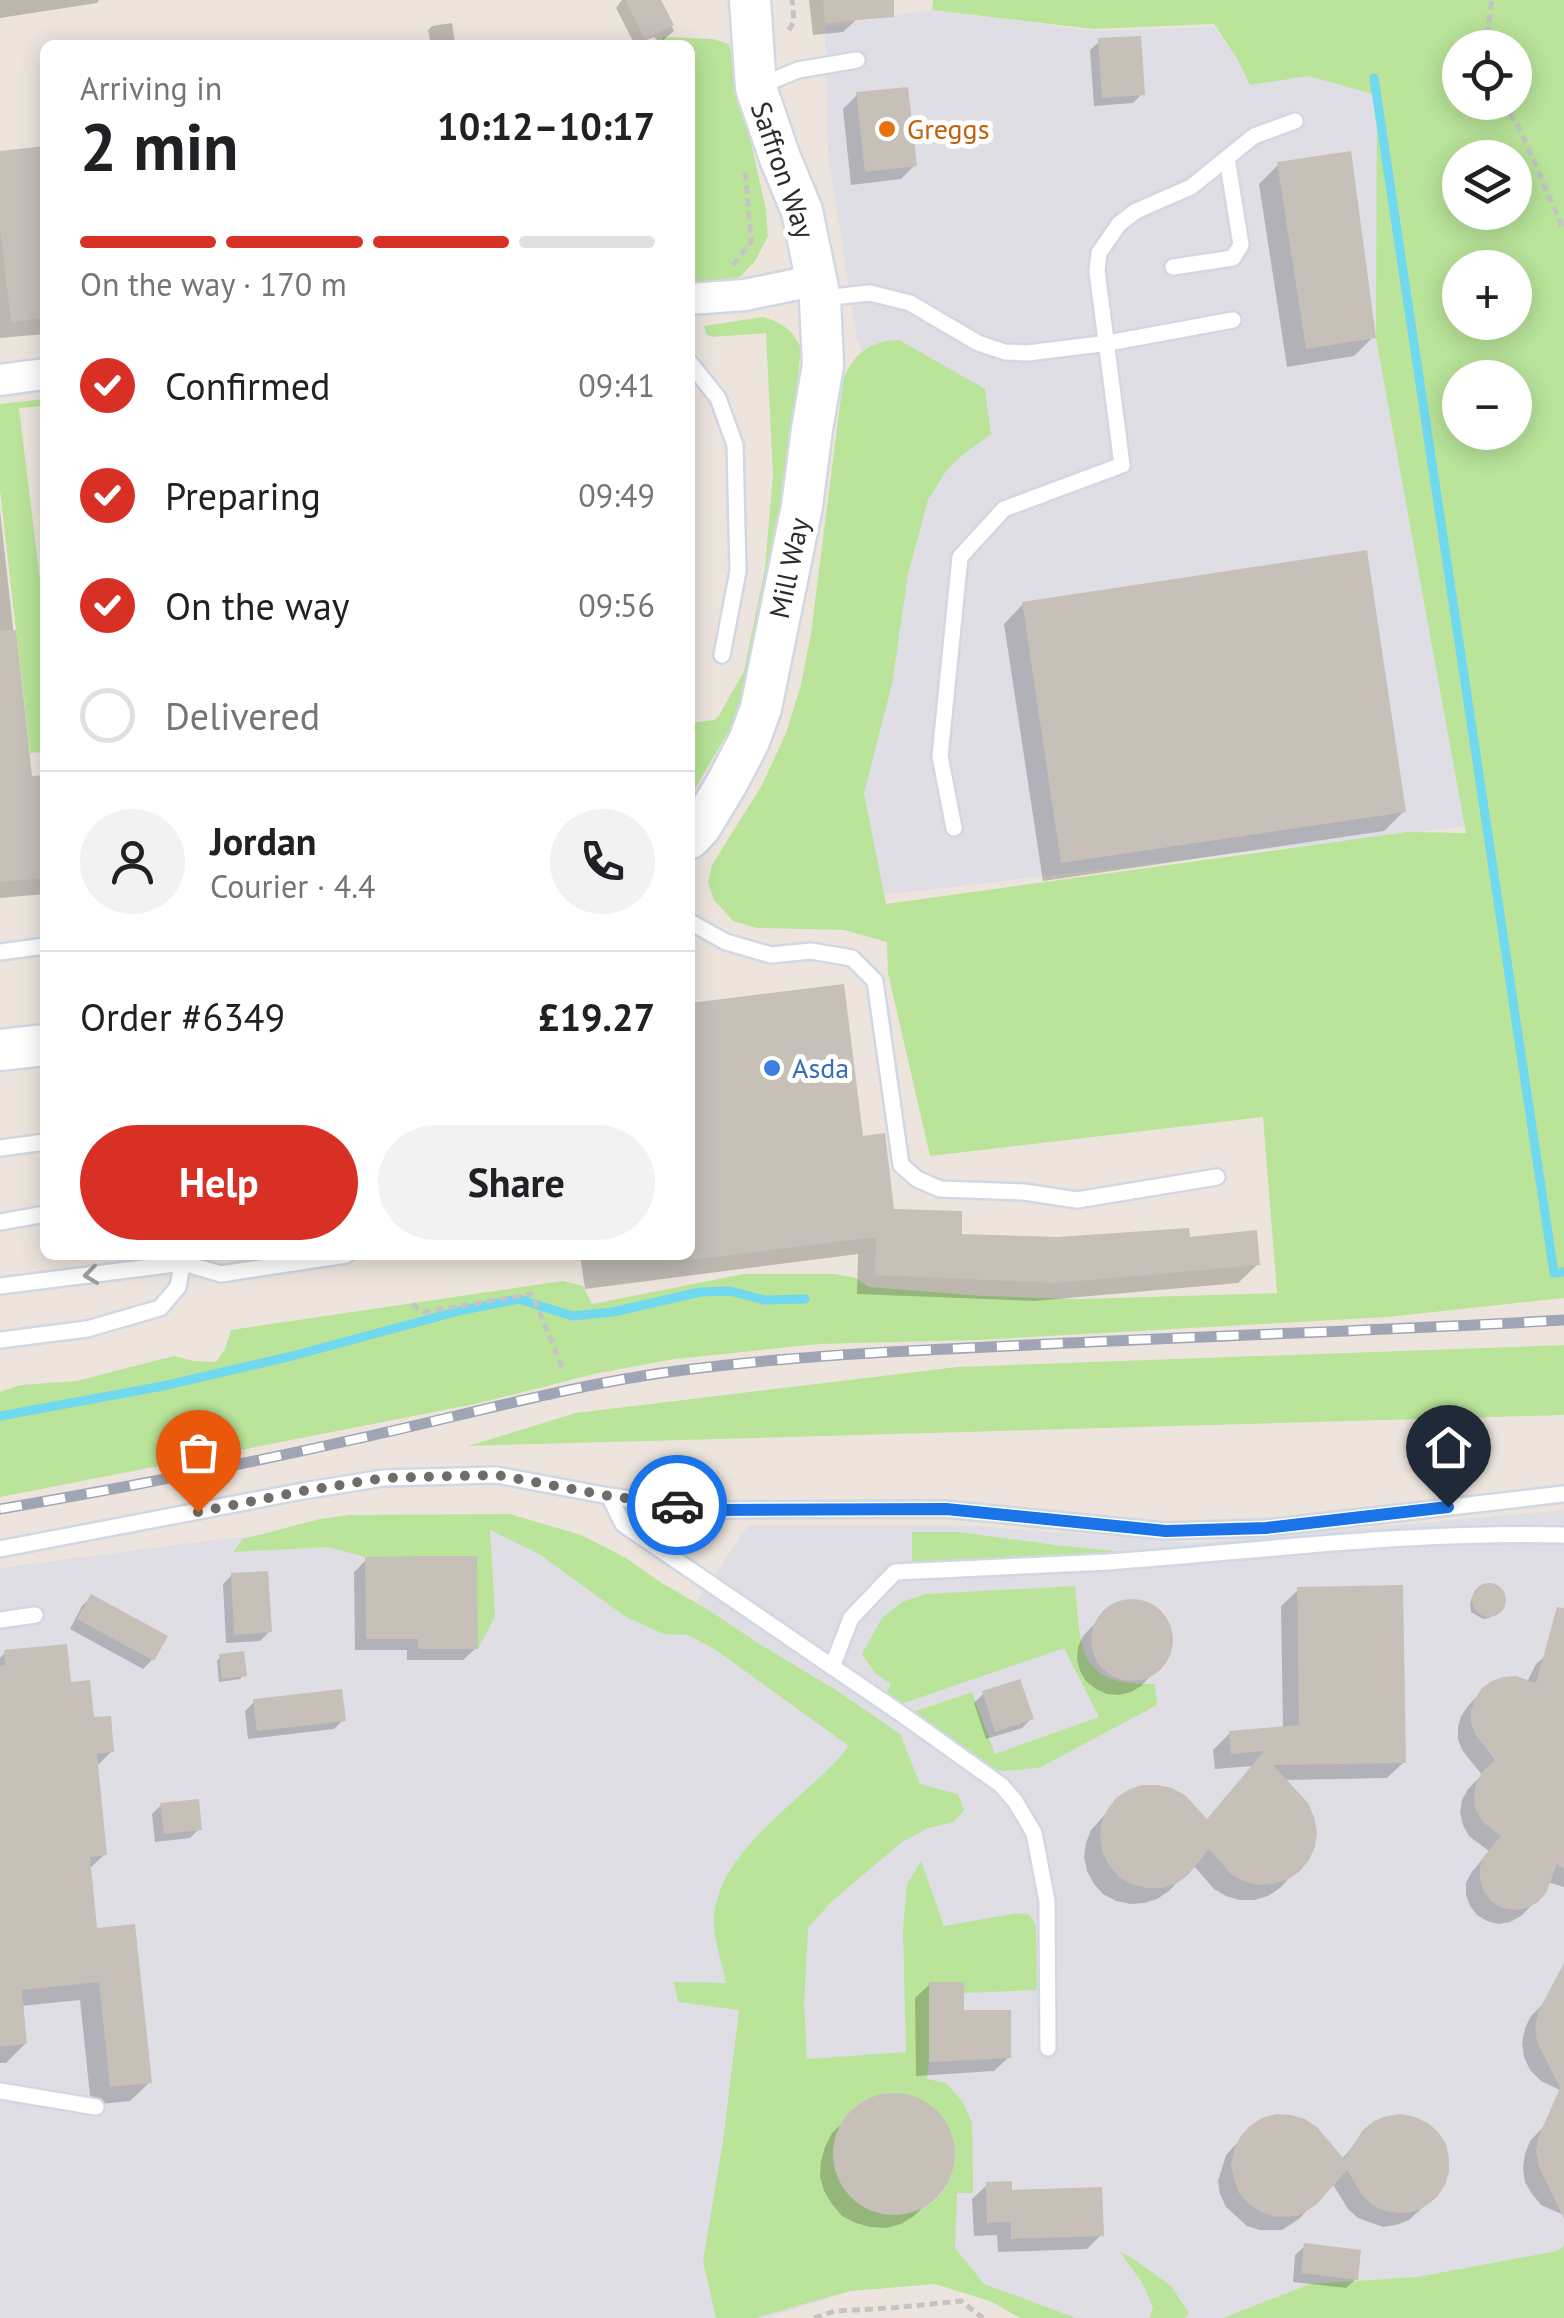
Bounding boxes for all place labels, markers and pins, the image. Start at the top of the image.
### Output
place label: Greggs [907,110,989,147]
marker: Greggs [876,118,898,140]
place label: Asda [792,1049,849,1086]
marker: Asda [761,1057,783,1079]
pin [1406,1405,1491,1508]
pin [156,1410,241,1513]

